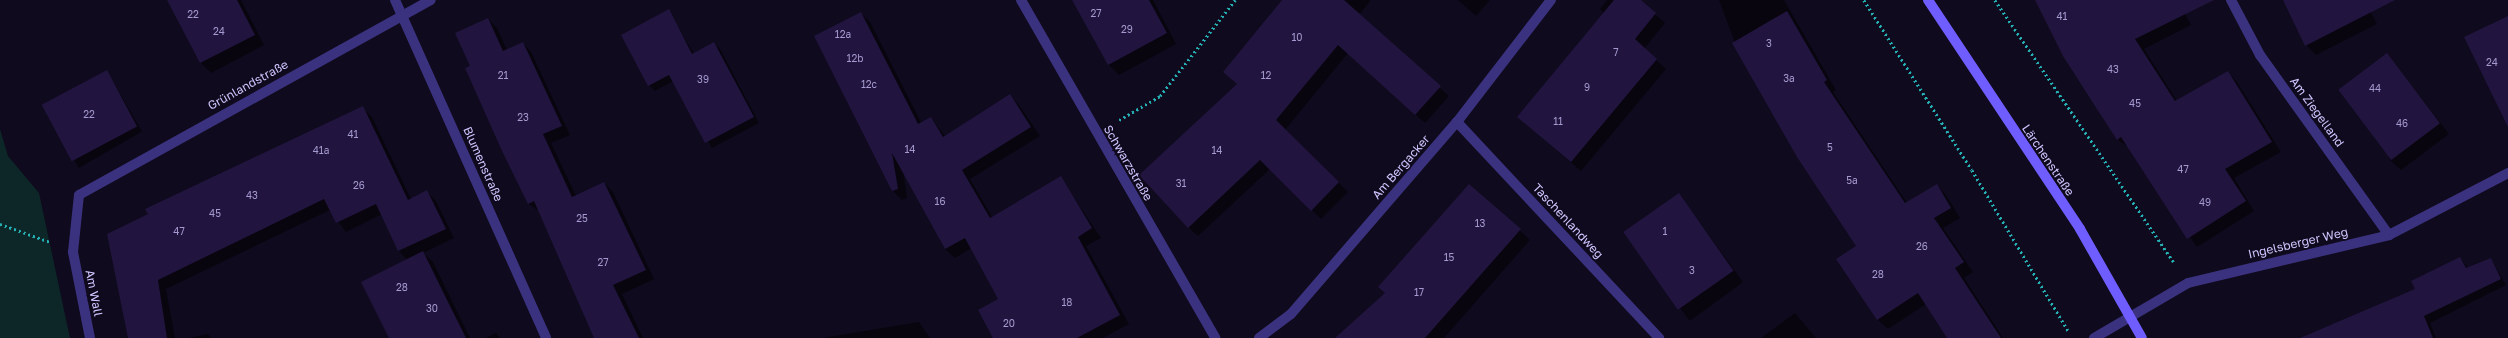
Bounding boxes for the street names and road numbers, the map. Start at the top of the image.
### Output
street label: Grünlandstraße [205,57,291,113]
street label: Am Ziegelland [2287,74,2347,150]
street label: Lärchenstraße [2019,122,2077,198]
street label: Schwarzstraße [1100,123,1156,203]
street label: Blumenstraße [460,124,506,204]
street label: Am Bergacker [1369,132,1433,202]
street label: Taschenlandweg [1530,181,1606,261]
street label: Ingelsberger Weg [2247,225,2349,261]
street label: Am Wall [82,268,106,318]

